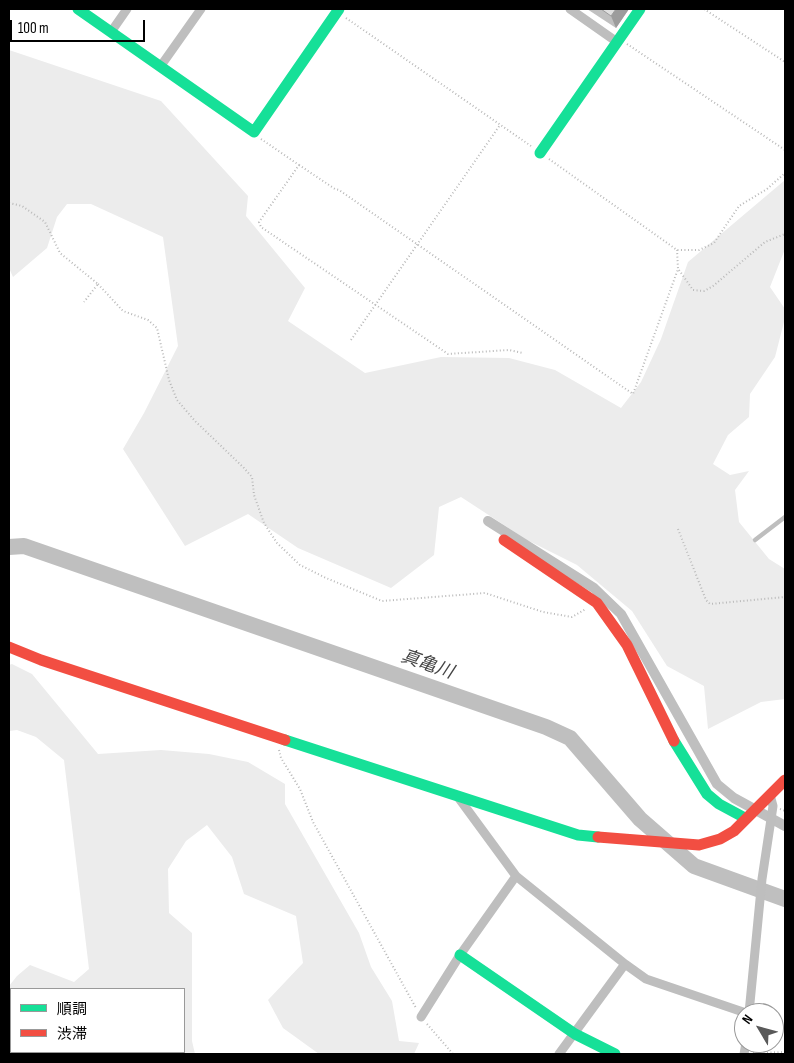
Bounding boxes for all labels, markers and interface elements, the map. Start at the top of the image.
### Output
scale bar [12,10,148,42]
text: 100 m [18,19,49,38]
water label: 真亀川 [398,646,456,684]
legend [10,988,185,1053]
text: 順調 [57,1000,87,1019]
north arrow [734,1003,784,1053]
text: N [738,1011,756,1027]
text: 渋滞 [57,1025,87,1044]

